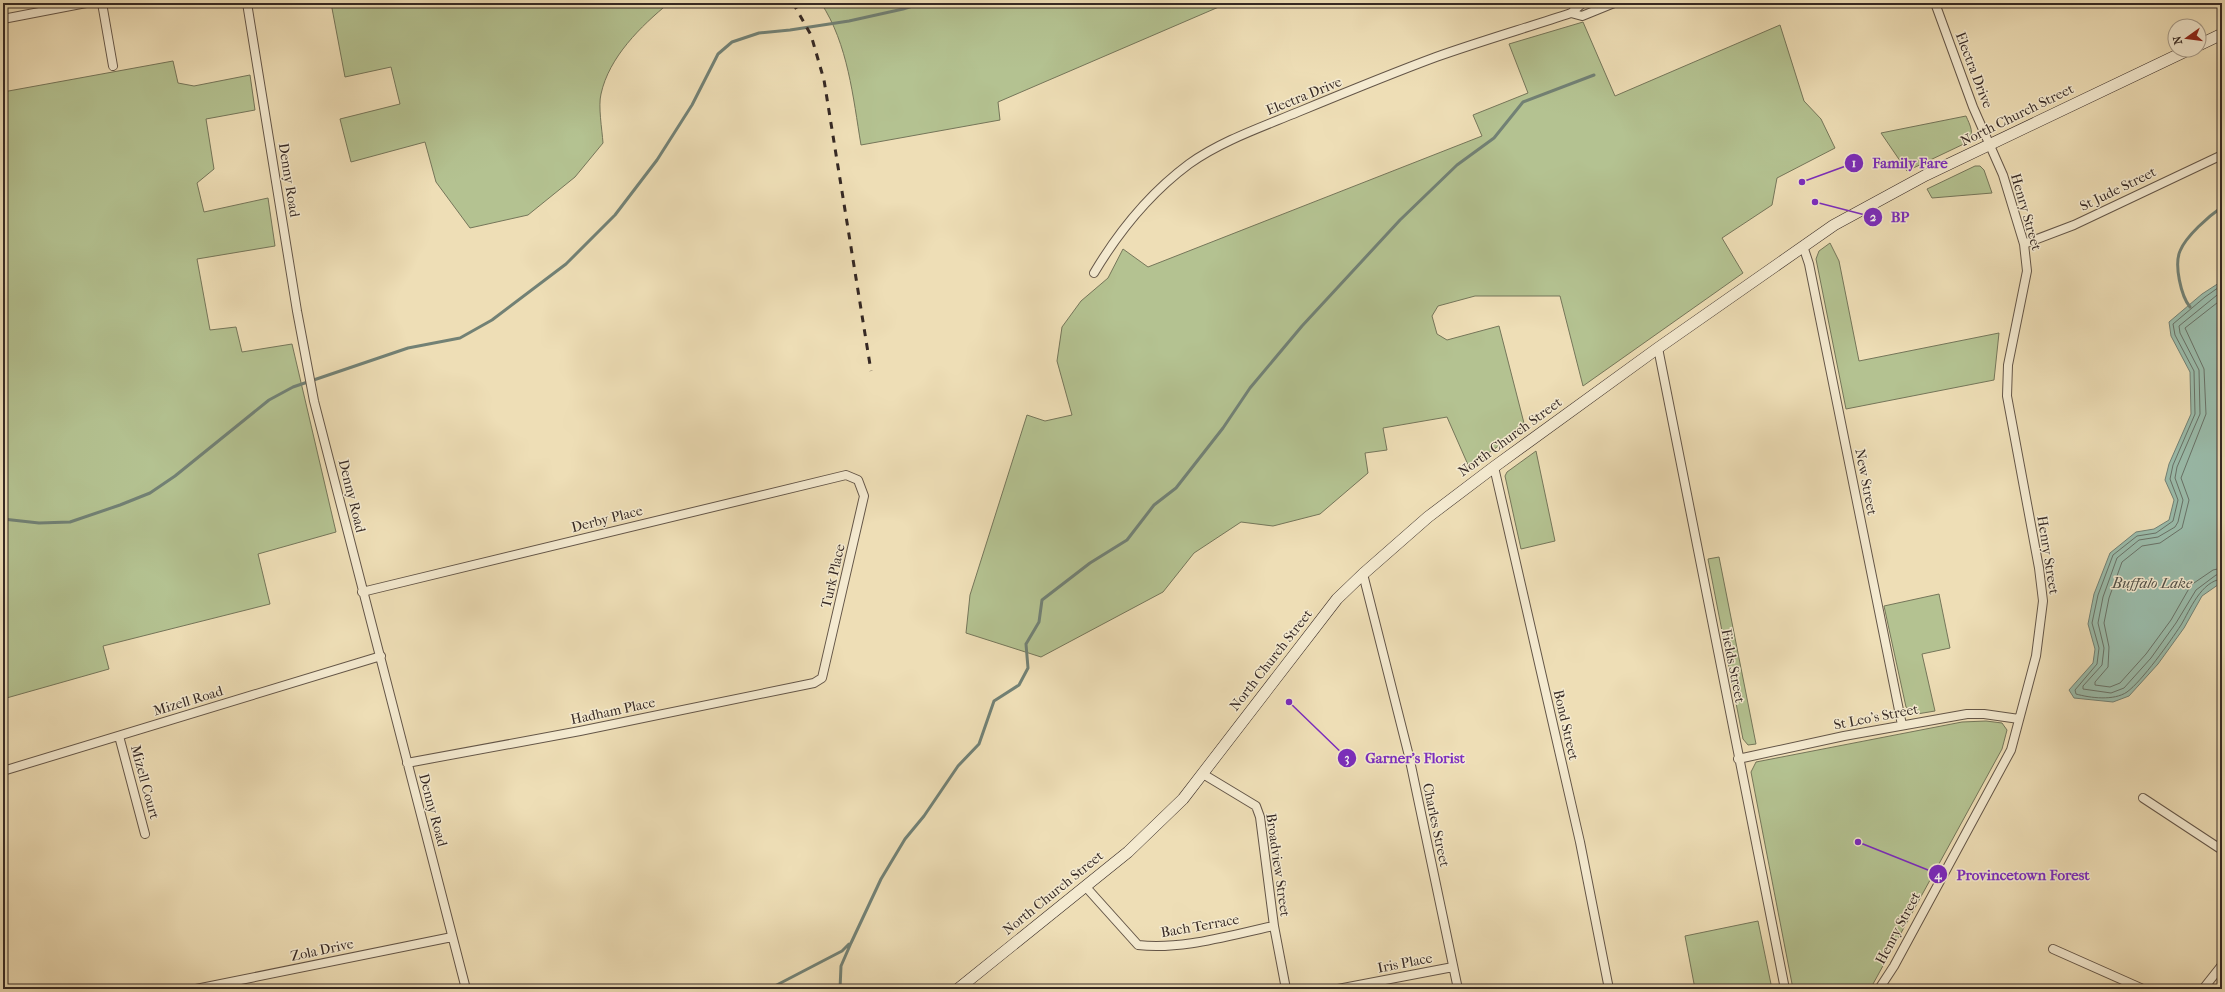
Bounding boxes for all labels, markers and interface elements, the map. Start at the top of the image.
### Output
north arrow [2167,18,2207,58]
street label: Electra Drive [1952,30,1996,110]
text: N [2170,34,2185,46]
street label: Electra Drive [1264,73,1344,119]
street label: North Church Street [1957,80,2077,150]
street label: Denny Road [275,142,303,219]
callout: Family Fare [1844,149,1955,176]
text: Family Fare [1871,154,1948,172]
text: 1 [1852,156,1856,170]
street label: St Jude Street [2077,163,2159,215]
street label: Henry Street [2007,172,2045,252]
callout: BP [1863,203,1917,230]
text: BP [1891,208,1909,226]
text: 2 [1870,210,1877,224]
street label: North Church Street [1455,394,1565,480]
street label: New Street [1851,447,1881,517]
street label: Denny Road [335,458,369,535]
street label: Derby Place [570,502,644,536]
street label: Henry Street [2033,514,2063,596]
street label: Turk Place [817,542,849,610]
water label: Buffalo Lake [2111,574,2193,592]
street label: North Church Street [1226,606,1316,714]
street label: Fields Street [1718,628,1748,704]
street label: Mizell Road [151,682,225,720]
street label: Bond Street [1550,688,1582,762]
street label: Hadham Place [569,694,657,728]
street label: St Leo's Street [1832,700,1920,734]
street label: Mizell Court [127,743,163,821]
callout: Garner's Florist [1337,745,1473,772]
text: Garner's Florist [1365,749,1465,767]
text: 3 [1345,751,1350,766]
street label: Denny Road [415,772,451,849]
street label: Charles Street [1419,781,1453,869]
street label: Broadview Street [1262,812,1294,918]
street label: North Church Street [999,847,1107,939]
callout: Provincetown Forest [1928,861,2097,888]
text: Provincetown Forest [1956,866,2090,884]
text: 4 [1933,868,1942,883]
street label: Henry Street [1872,889,1924,967]
street label: Bach Terrace [1160,911,1241,941]
street label: Zola Drive [289,935,355,965]
street label: Iris Place [1376,949,1434,977]

